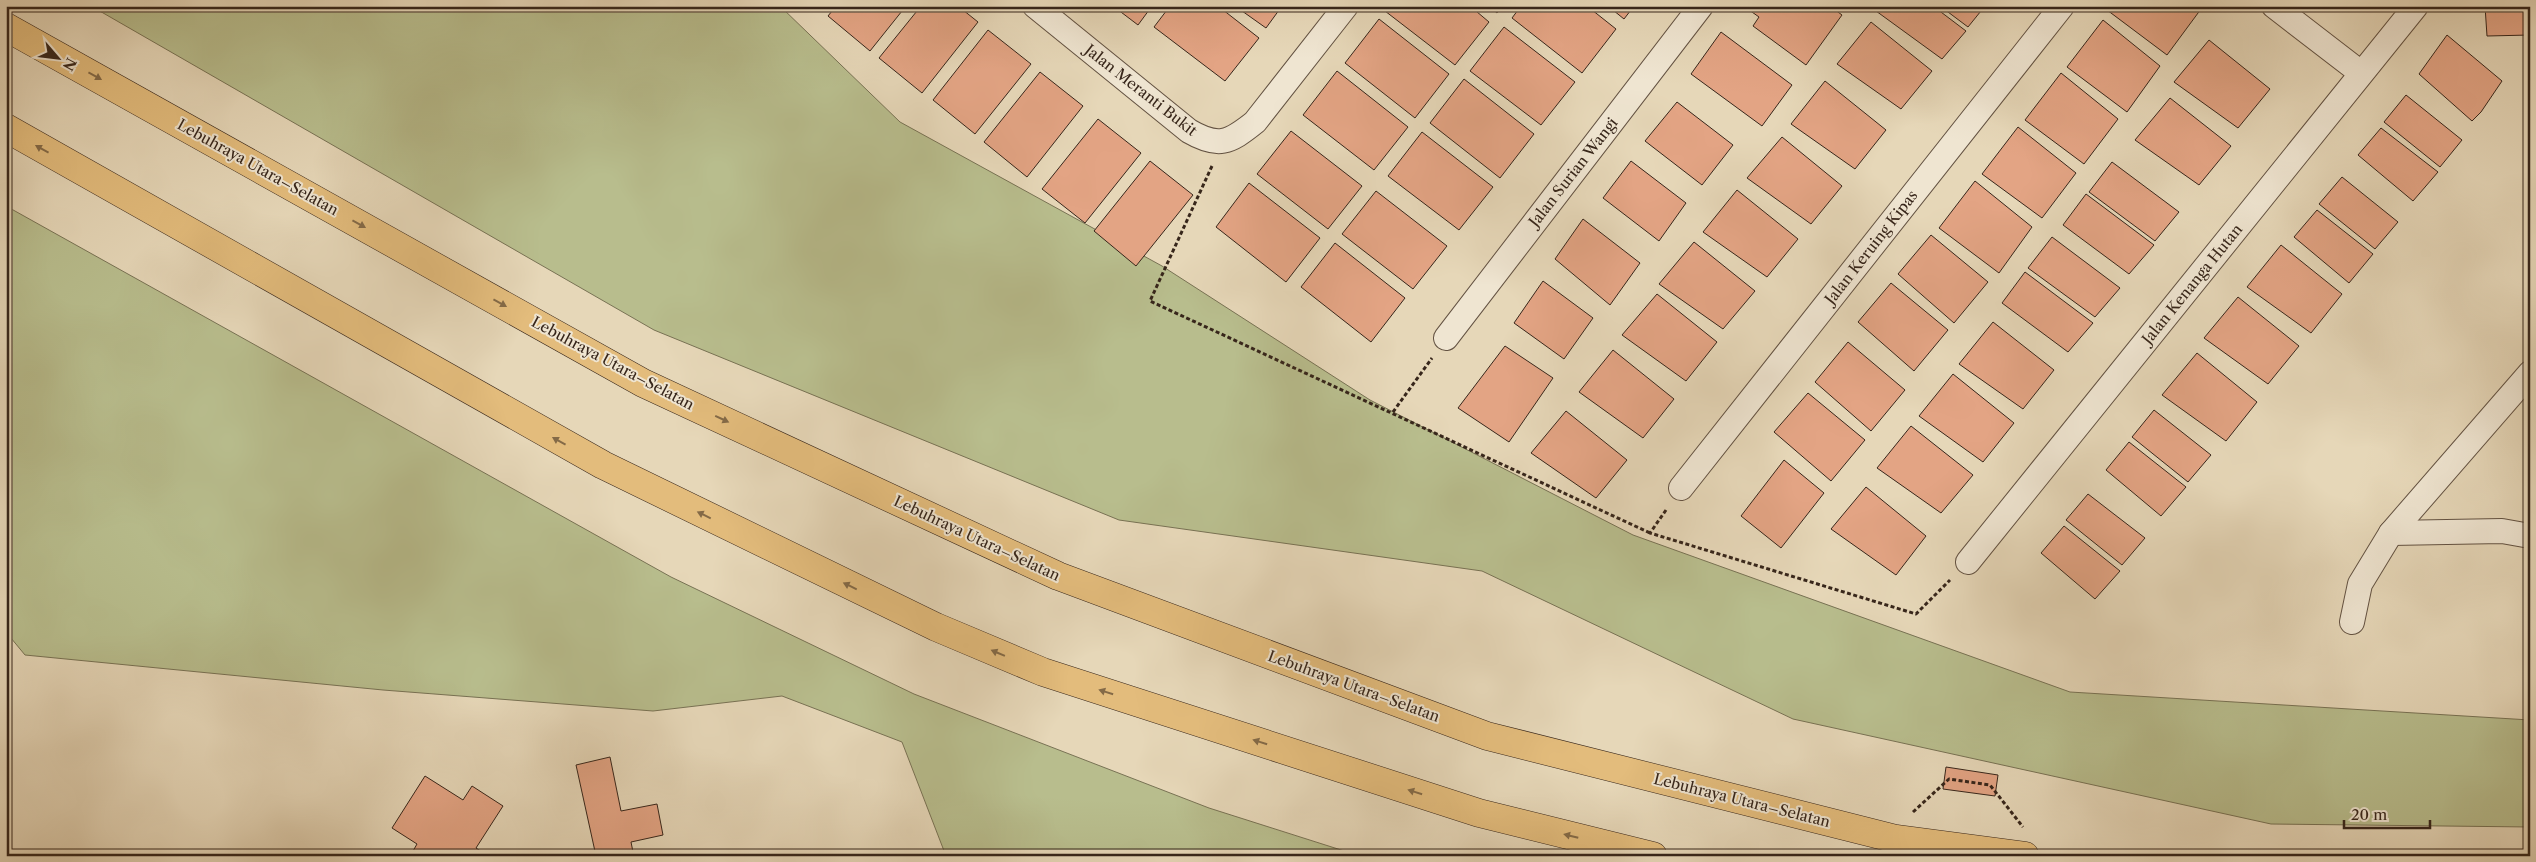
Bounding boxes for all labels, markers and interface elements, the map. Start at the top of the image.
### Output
north arrow [32,32,82,82]
street label: Jalan Meranti Bukit [1079,39,1202,140]
text: N [59,55,80,74]
one-way arrow [87,72,102,80]
street label: Jalan Surian Wangi [1523,113,1622,232]
street label: Lebuhraya Utara–Selatan [174,115,342,220]
one-way arrow [35,144,48,153]
street label: Jalan Keruing Kipas [1819,186,1922,310]
one-way arrow [352,219,365,228]
street label: Jalan Kenanga Hutan [2136,220,2247,350]
one-way arrow [493,299,508,307]
street label: Lebuhraya Utara–Selatan [528,312,698,414]
one-way arrow [714,415,729,424]
one-way arrow [553,436,566,445]
street label: Lebuhraya Utara–Selatan [891,491,1064,585]
one-way arrow [697,510,711,518]
one-way arrow [843,581,857,589]
street label: Lebuhraya Utara–Selatan [1265,646,1443,726]
one-way arrow [990,649,1005,657]
one-way arrow [1098,688,1113,695]
one-way arrow [1253,738,1268,746]
street label: Lebuhraya Utara–Selatan [1652,769,1833,831]
one-way arrow [1407,788,1422,796]
scale bar [2344,797,2430,829]
text: 20 m [2351,805,2387,824]
one-way arrow [1564,832,1579,840]

